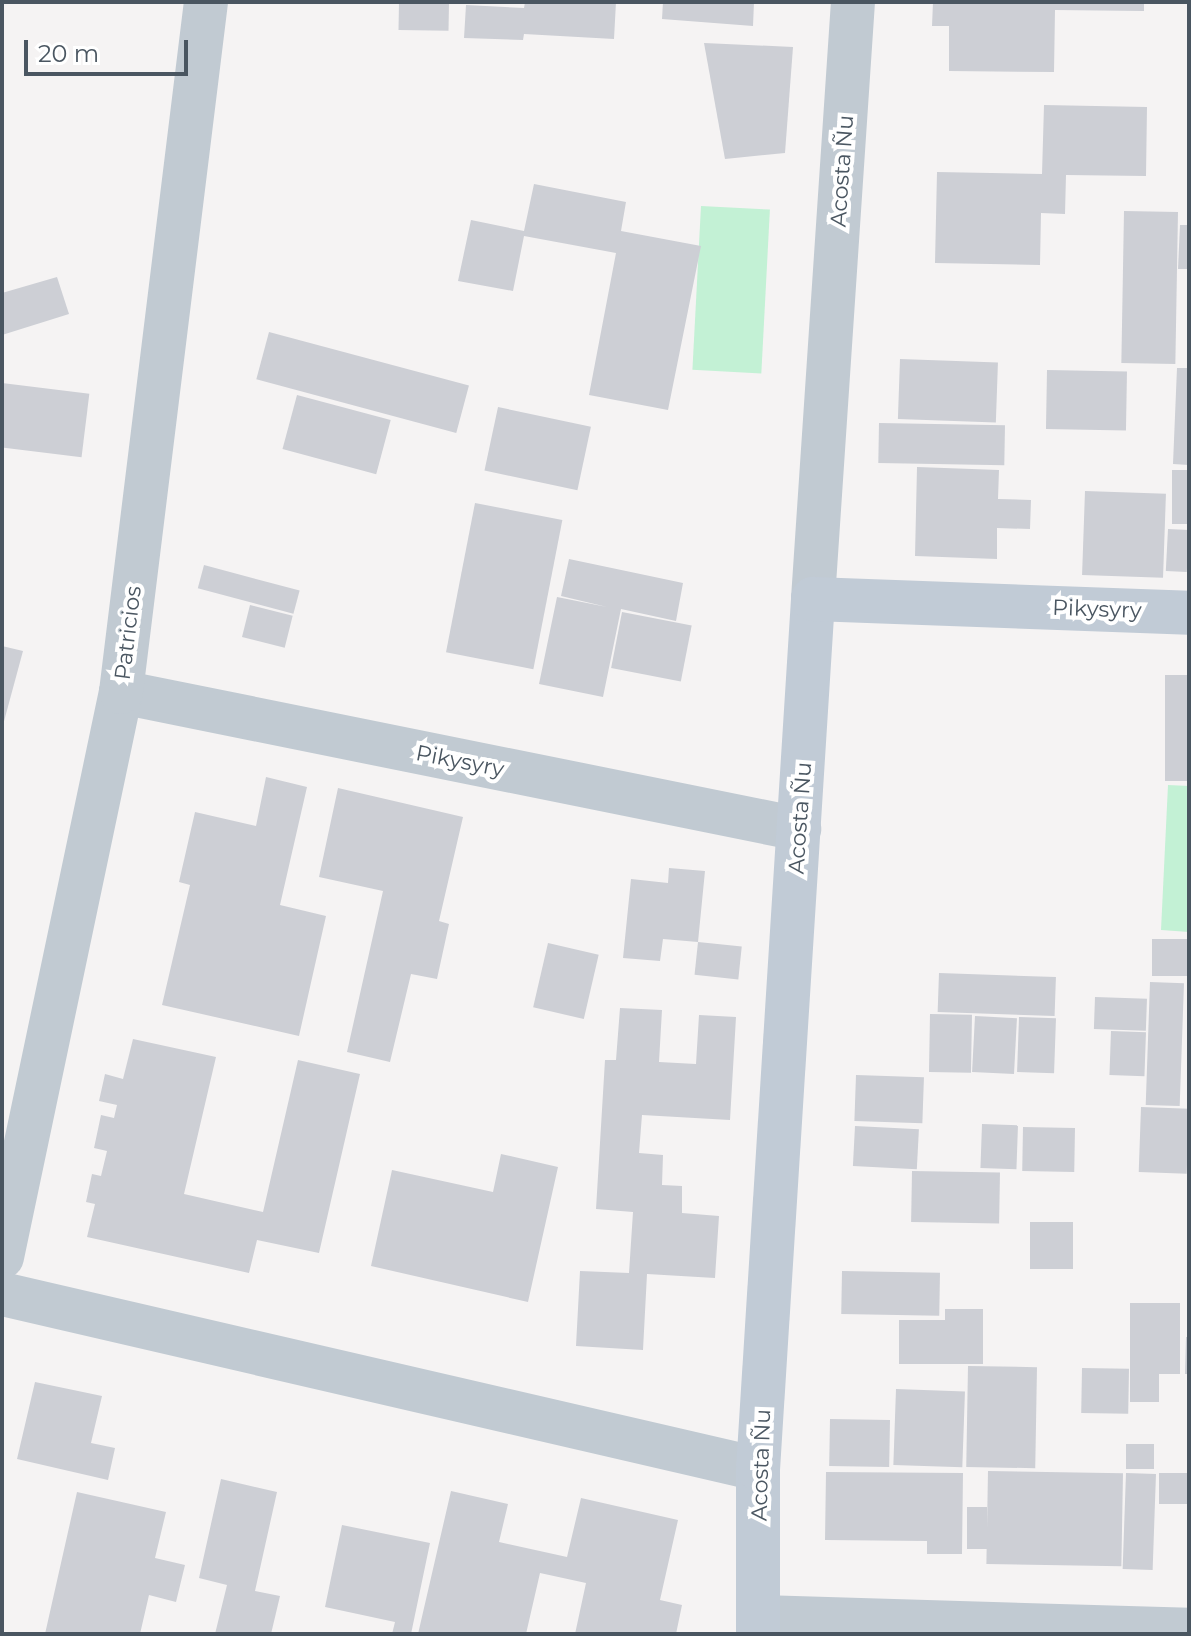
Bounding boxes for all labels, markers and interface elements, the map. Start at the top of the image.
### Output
scale bar [28,24,192,74]
text: 20 m [38,39,99,68]
street label: Acosta Ñu [825,114,859,228]
street label: Patricios [109,584,147,682]
street label: Pikysyry [1052,594,1142,624]
street label: Pikysyry [414,740,506,782]
street label: Acosta Ñu [783,761,817,875]
street label: Acosta Ñu [746,1408,776,1522]

